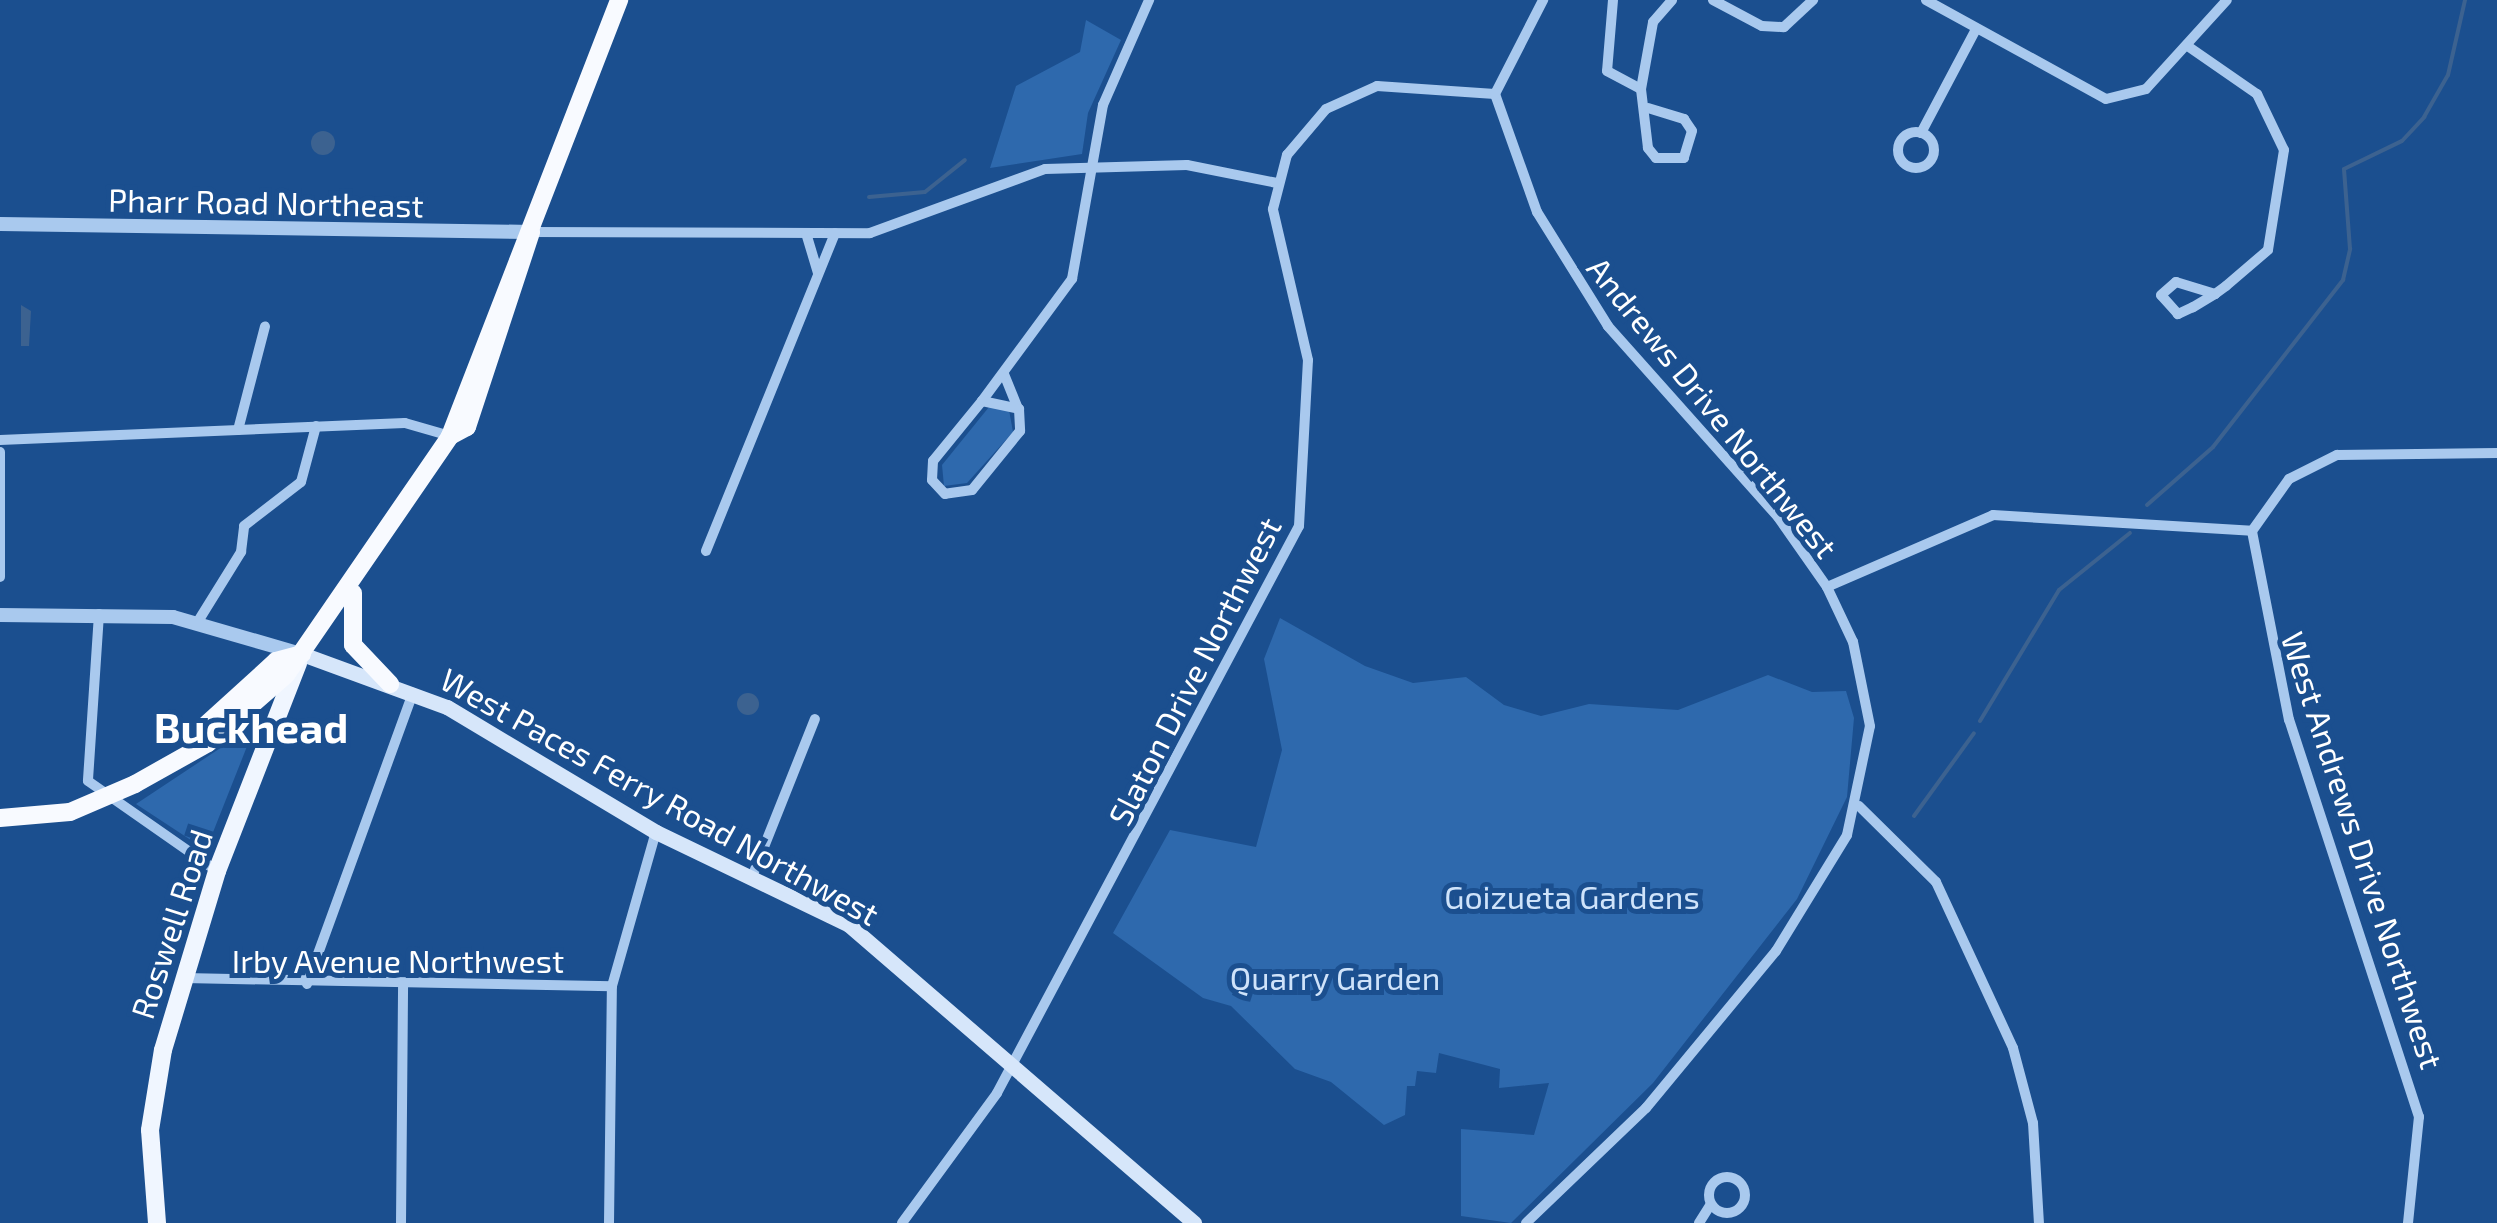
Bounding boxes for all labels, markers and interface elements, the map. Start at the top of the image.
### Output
street label: Pharr Road Northeast [108,180,424,224]
street label: Andrews Drive Northwest [1580,249,1846,565]
street label: Slaton Drive Northwest [1100,511,1288,831]
street label: West Andrews Drive Northwest [2274,626,2452,1074]
street label: West Paces Ferry Road Northwest [434,659,886,933]
district label: Buckhead [154,701,348,751]
street label: Roswell Road [122,824,220,1024]
park label: Goizueta Gardens [1444,877,1700,915]
street label: Irby Avenue Northwest [231,941,565,979]
park label: Quarry Garden [1229,958,1441,996]

